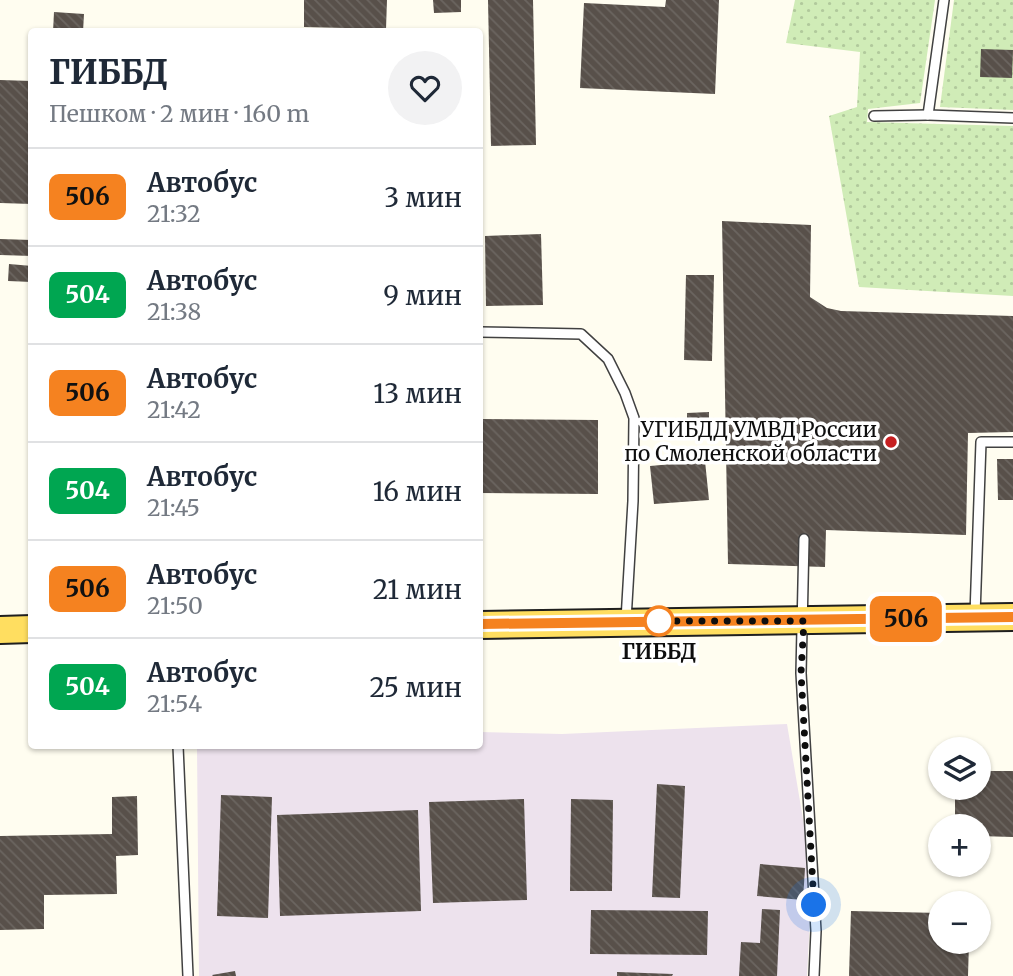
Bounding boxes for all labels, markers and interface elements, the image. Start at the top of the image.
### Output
button: heart [388,51,462,125]
text: ГИББД [49,52,168,93]
text: Пешком · 2 мин · 160 m [49,99,309,128]
text: Автобус [147,166,257,199]
text: 506 [65,181,110,212]
text: 3 мин [384,181,462,214]
text: 21:32 [147,199,201,228]
text: Автобус [147,264,257,297]
text: 504 [65,279,110,310]
text: 9 мин [383,279,462,312]
text: 21:38 [147,297,201,326]
text: Автобус [147,362,257,395]
text: 506 [65,377,110,408]
text: 13 мин [373,377,462,410]
text: 21:42 [147,395,201,424]
place label: УГИБДД УМВД России по Смоленской области [624,416,877,467]
marker: УГИБДД УМВД России по Смоленской области [883,434,899,450]
text: Автобус [147,460,257,493]
text: 504 [65,475,110,506]
text: 16 мин [373,475,462,508]
text: 21:45 [147,493,200,522]
text: Автобус [147,558,257,591]
text: 506 [65,573,110,604]
text: 21 мин [373,573,462,606]
text: 21:50 [147,591,203,620]
line badge: 506 [866,596,946,642]
text: 506 [884,603,928,634]
marker: ГИББД [644,606,674,636]
place label: ГИББД [621,638,697,665]
text: Автобус [147,656,257,689]
text: 504 [65,671,110,702]
text: 25 мин [369,671,462,704]
text: 21:54 [147,689,202,718]
map controls [928,737,991,954]
button: layers [928,737,991,800]
button: + [928,814,991,877]
your location [796,887,831,922]
button: − [928,891,991,954]

